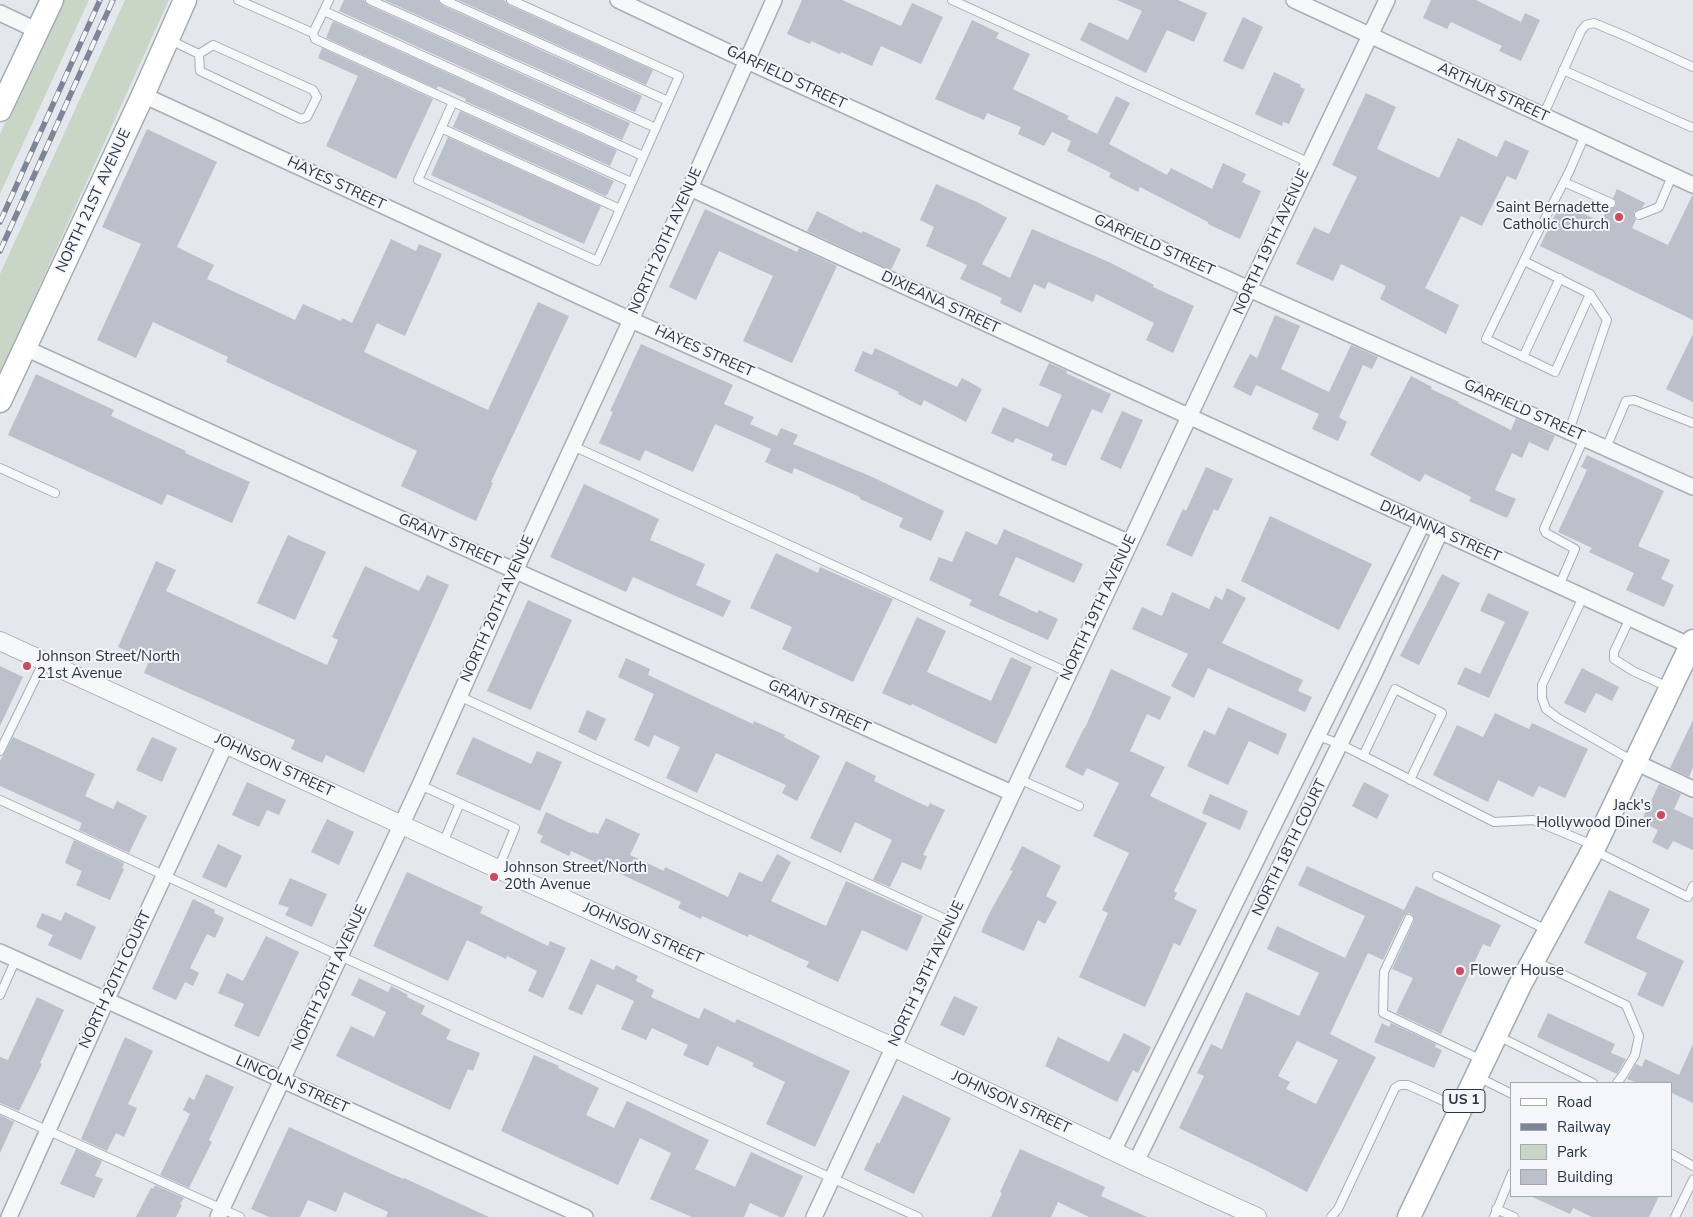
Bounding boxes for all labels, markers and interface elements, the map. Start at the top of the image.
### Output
street label: GARFIELD STREET [723,42,849,114]
street label: ARTHUR STREET [1435,59,1551,127]
street label: NORTH 21ST AVENUE [53,126,135,276]
street label: HAYES STREET [284,153,388,215]
street label: NORTH 20TH AVENUE [625,165,707,317]
street label: NORTH 19TH AVENUE [1230,166,1314,318]
place label: Saint Bernadette Catholic Church [1496,199,1609,234]
street label: GARFIELD STREET [1091,211,1217,281]
marker: Saint Bernadette Catholic Church [1613,211,1625,223]
street label: DIXIEANA STREET [878,268,1002,338]
street label: HAYES STREET [652,322,756,382]
street label: GARFIELD STREET [1461,376,1587,446]
street label: DIXIANNA STREET [1377,497,1503,567]
street label: GRANT STREET [395,510,503,572]
street label: NORTH 19TH AVENUE [1057,532,1141,684]
street label: NORTH 20TH AVENUE [457,533,539,685]
place label: Johnson Street/North 21st Avenue [37,648,180,683]
marker: Johnson Street/North 21st Avenue [21,660,33,672]
street label: GRANT STREET [765,676,873,738]
street label: JOHNSON STREET [212,731,336,801]
street label: NORTH 18TH COURT [1249,777,1331,919]
place label: Jack's Hollywood Diner [1536,797,1651,832]
marker: Jack's Hollywood Diner [1655,809,1667,821]
place label: Johnson Street/North 20th Avenue [504,859,647,894]
marker: Johnson Street/North 20th Avenue [488,871,500,883]
street label: NORTH 19TH AVENUE [885,898,969,1050]
street label: JOHNSON STREET [580,900,706,968]
street label: NORTH 20TH AVENUE [288,902,372,1054]
street label: NORTH 20TH COURT [76,908,156,1052]
place label: Flower House [1470,962,1564,980]
marker: Flower House [1454,965,1466,977]
street label: LINCOLN STREET [233,1052,351,1118]
street label: JOHNSON STREET [949,1068,1073,1138]
legend [1510,1082,1673,1197]
road number: US 1 [1443,1090,1485,1112]
text: Road [1557,1092,1592,1112]
text: Railway [1557,1117,1611,1137]
text: Park [1557,1142,1587,1162]
text: Building [1557,1167,1613,1187]

